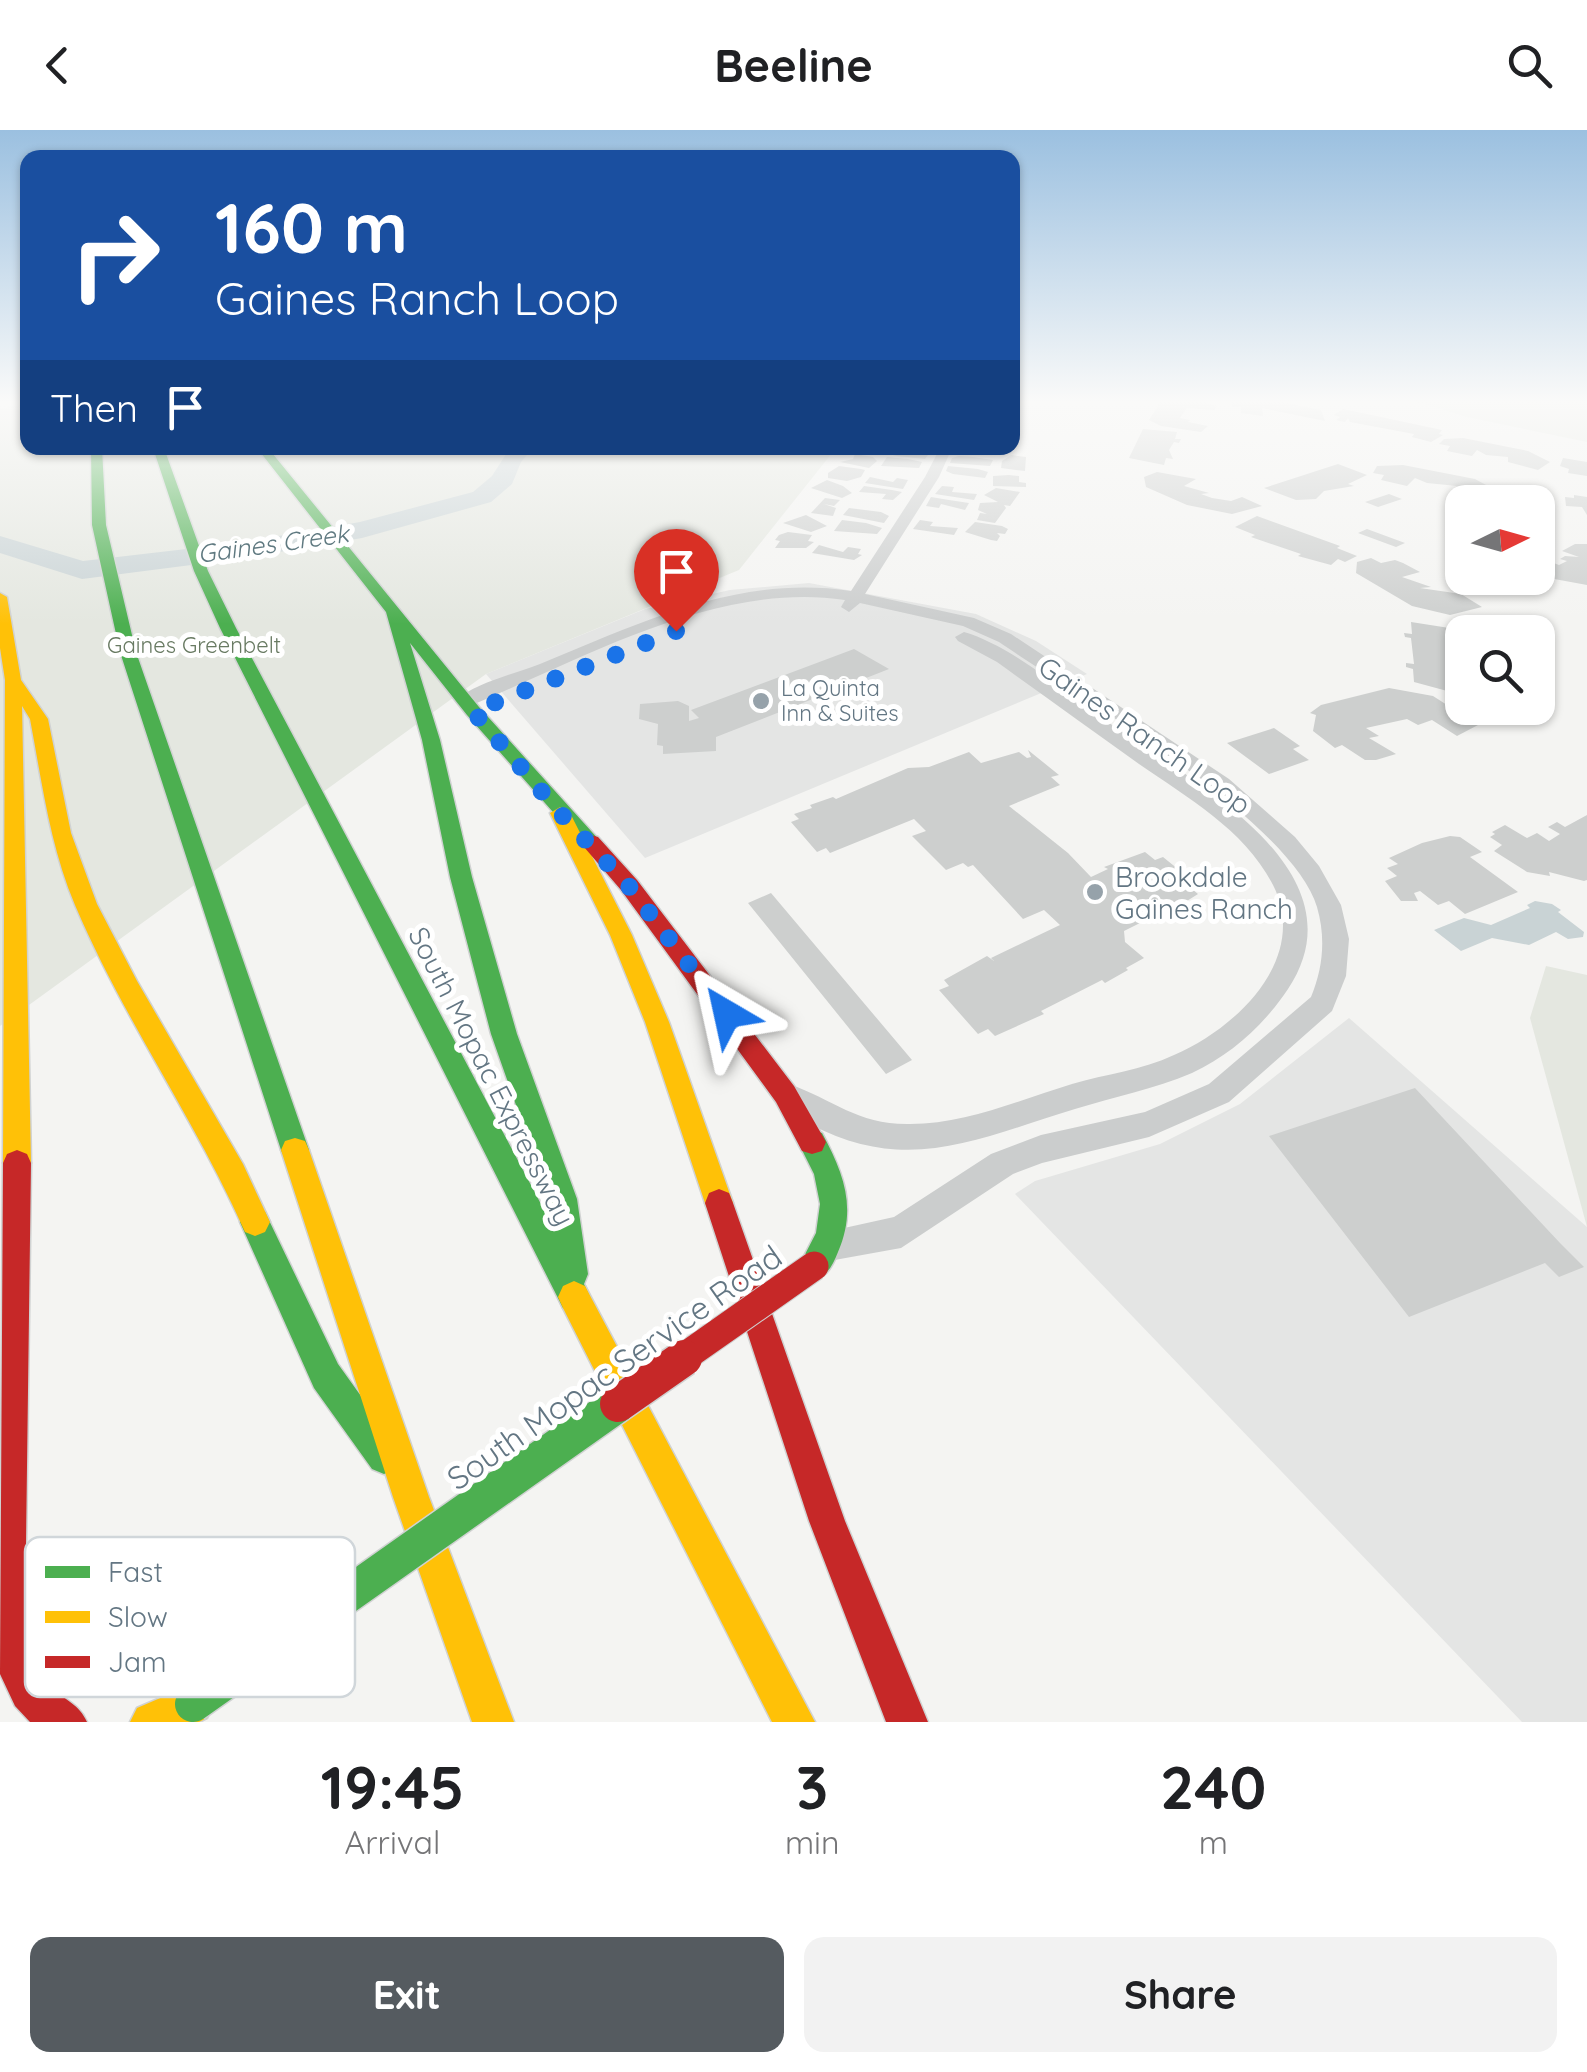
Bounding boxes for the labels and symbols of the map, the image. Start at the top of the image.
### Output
north arrow [1445,485,1555,595]
water label: Gaines Creek [195,517,353,569]
pin [634,529,719,632]
park label: Gaines Greenbelt [107,631,281,659]
street label: Gaines Ranch Loop [1032,649,1258,821]
place label: La Quinta Inn & Suites [781,674,899,727]
marker: La Quinta Inn & Suites [750,690,772,712]
place label: Brookdale Gaines Ranch [1115,859,1293,926]
marker: Brookdale Gaines Ranch [1084,881,1106,903]
street label: South Mopac Expressway [401,921,583,1231]
position arrow [675,962,779,1066]
street label: South Mopac Service Road [439,1236,789,1498]
legend [25,1537,355,1697]
text: Fast [108,1554,163,1589]
text: Slow [108,1599,168,1634]
text: Jam [108,1644,167,1679]

